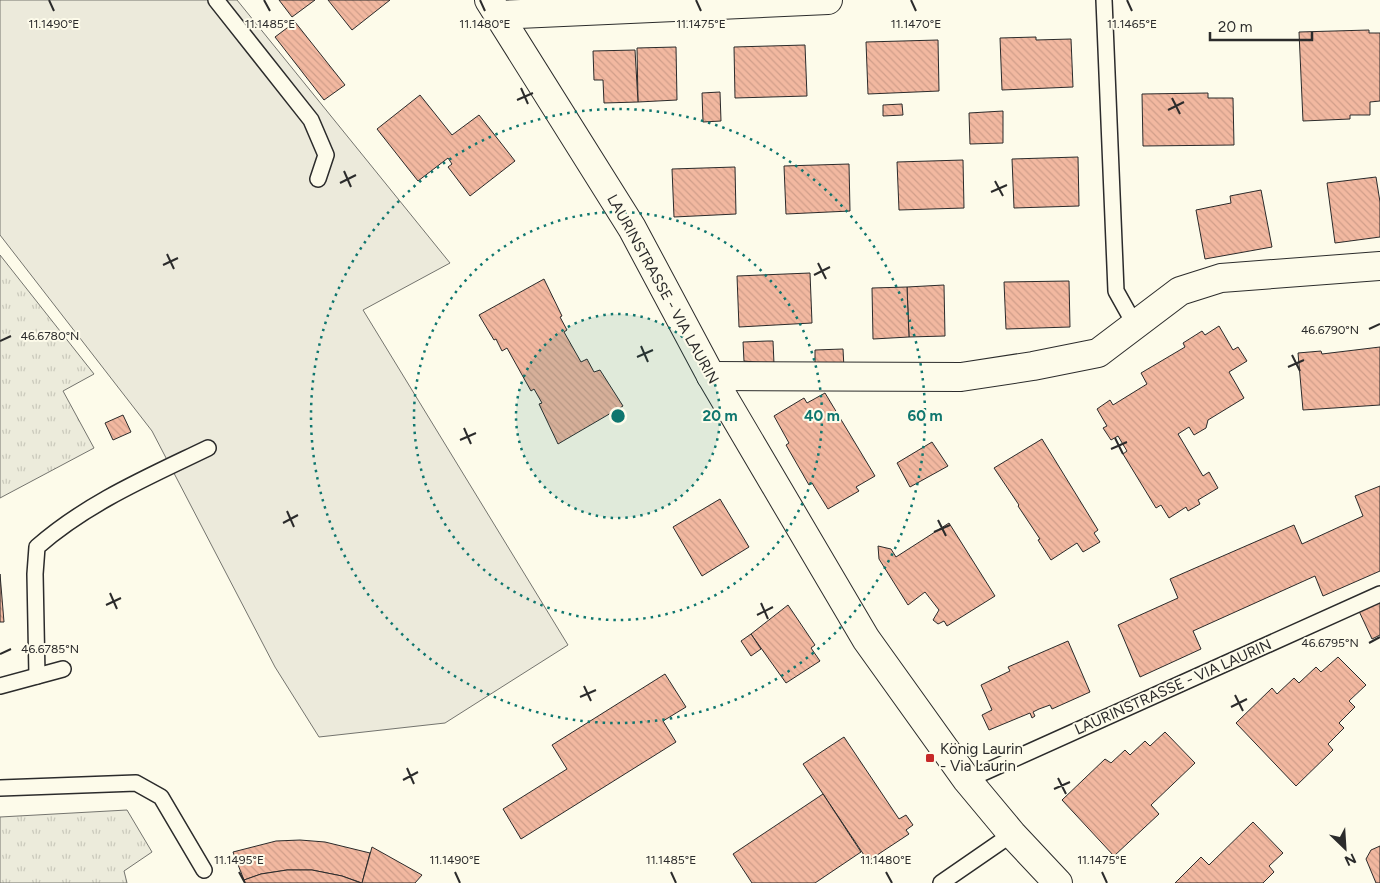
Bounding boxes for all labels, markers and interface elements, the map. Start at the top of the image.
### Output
scale bar [1210,10,1312,42]
text: 11.1490°E [29,17,79,31]
text: 11.1485°E [245,17,295,31]
text: 11.1480°E [459,17,511,31]
text: 11.1475°E [676,17,726,31]
text: 11.1470°E [891,17,941,31]
text: 11.1465°E [1107,17,1157,31]
text: 20 m [1218,18,1252,36]
street label: LAURINSTRASSE - VIA LAURIN [603,191,723,387]
text: 46.6790°N [1301,323,1359,337]
text: 46.6780°N [21,329,79,343]
centre of rings [609,407,627,425]
text: 20 m [702,407,738,425]
text: 40 m [804,407,840,425]
text: 60 m [907,407,943,425]
street label: LAURINSTRASSE - VIA LAURIN [1072,635,1274,739]
text: 46.6795°N [1301,636,1359,650]
text: 46.6785°N [21,642,79,656]
place label: König Laurin - Via Laurin [940,740,1023,775]
marker: König Laurin - Via Laurin [924,752,936,764]
north arrow [1320,823,1370,873]
text: N [1342,849,1359,869]
text: 11.1495°E [214,853,264,867]
text: 11.1490°E [430,853,480,867]
text: 11.1485°E [646,853,696,867]
text: 11.1480°E [860,853,912,867]
text: 11.1475°E [1077,853,1127,867]

